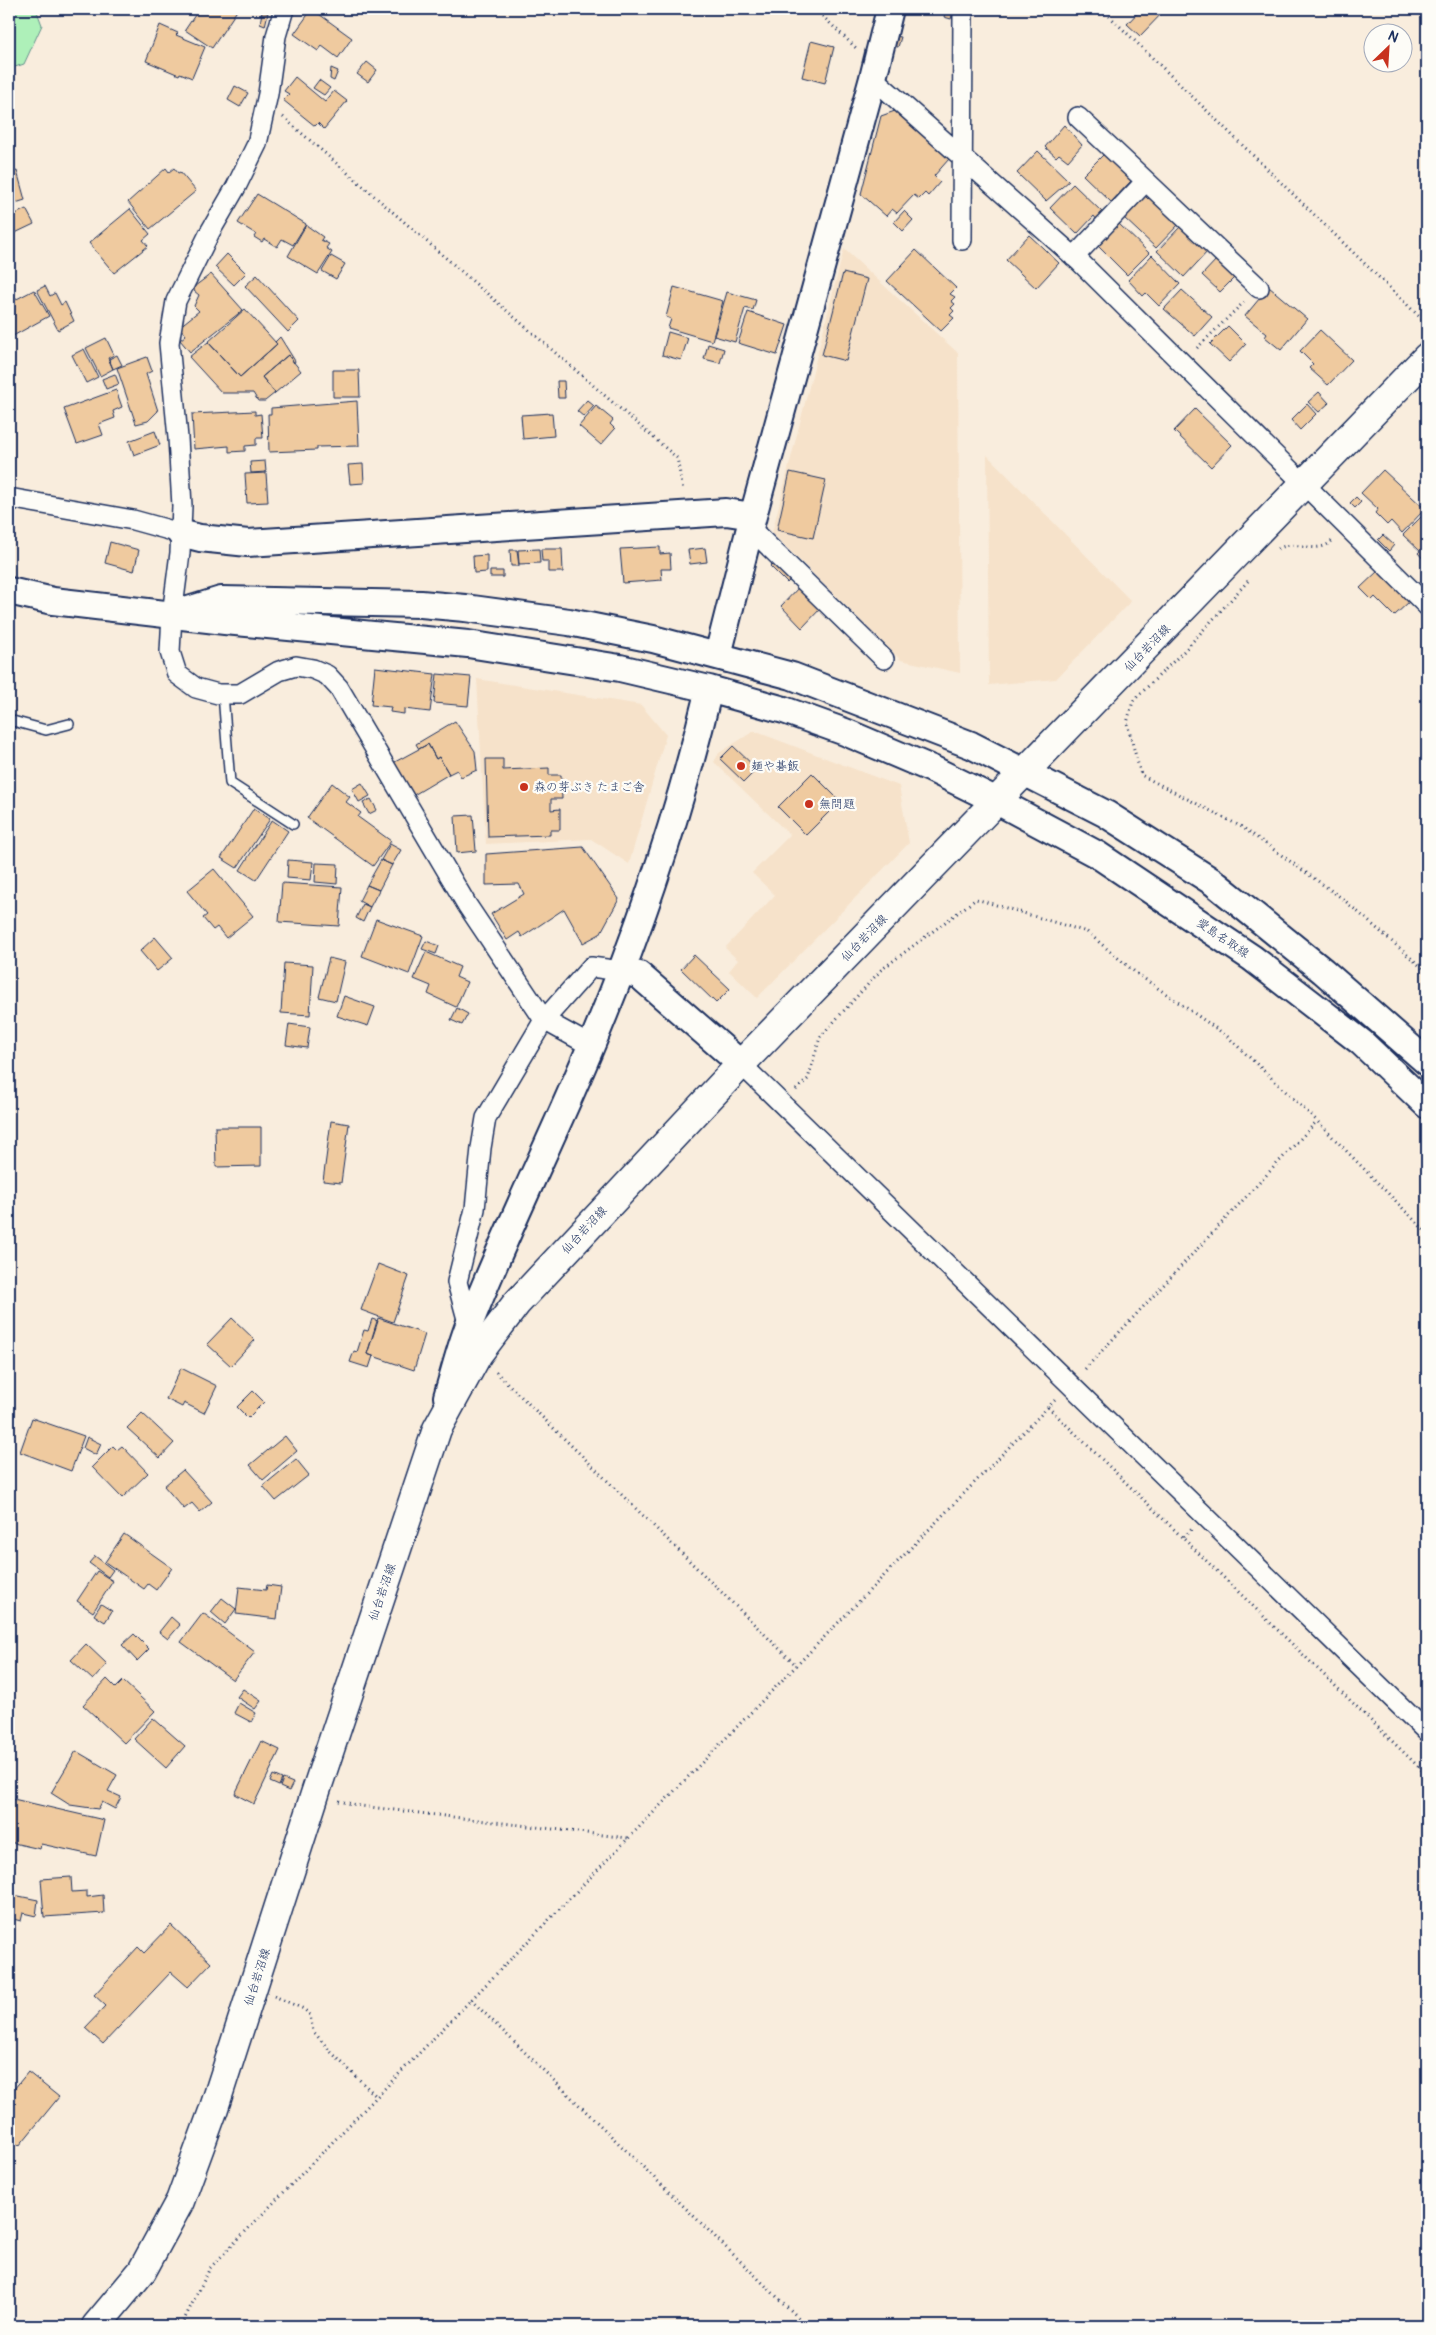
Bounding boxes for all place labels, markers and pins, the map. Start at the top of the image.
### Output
place label: 麺や碁飯 [751,759,799,774]
marker: 麺や碁飯 [735,760,747,772]
place label: 森の芽ぶき たまご舎 [534,780,645,795]
marker: 森の芽ぶき たまご舎 [518,781,530,793]
place label: 無問題 [819,797,855,812]
marker: 無問題 [803,798,815,810]

